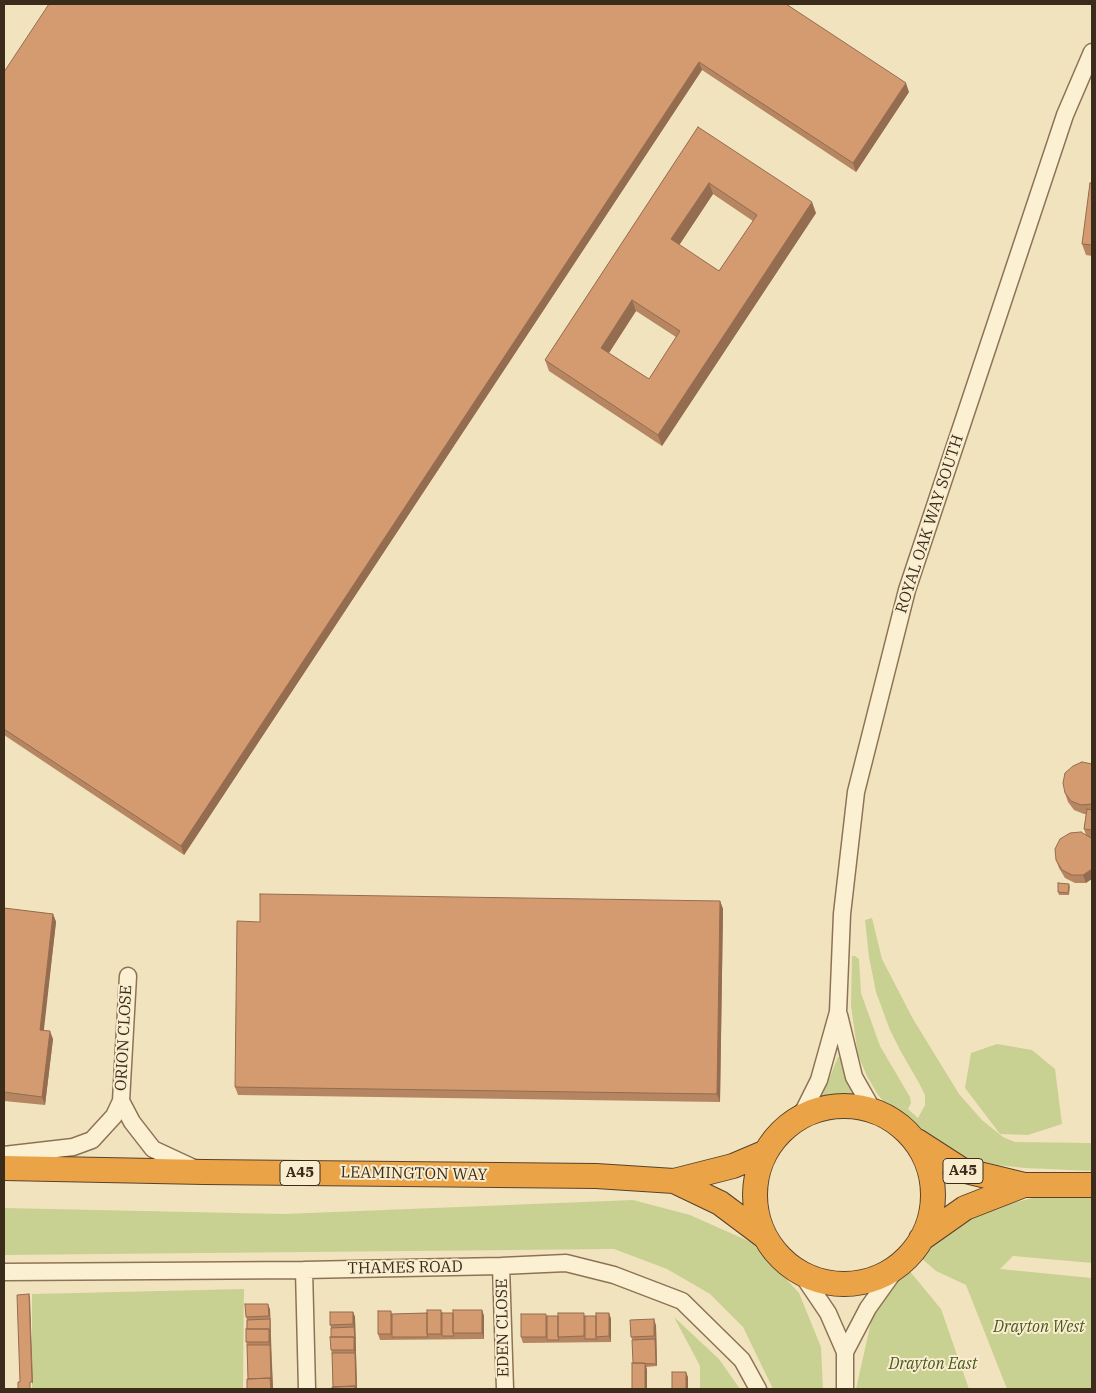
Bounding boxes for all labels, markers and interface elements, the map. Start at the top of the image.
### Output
street label: ROYAL OAK WAY SOUTH [892,432,968,616]
street label: ORION CLOSE [112,985,136,1091]
road number: A45 [943,1158,983,1184]
road number: A45 [280,1160,320,1186]
street label: LEAMINGTON WAY [340,1163,488,1185]
street label: THAMES ROAD [347,1257,463,1279]
street label: EDEN CLOSE [493,1278,513,1378]
park label: Drayton West [993,1317,1085,1337]
park label: Drayton East [889,1354,977,1374]

